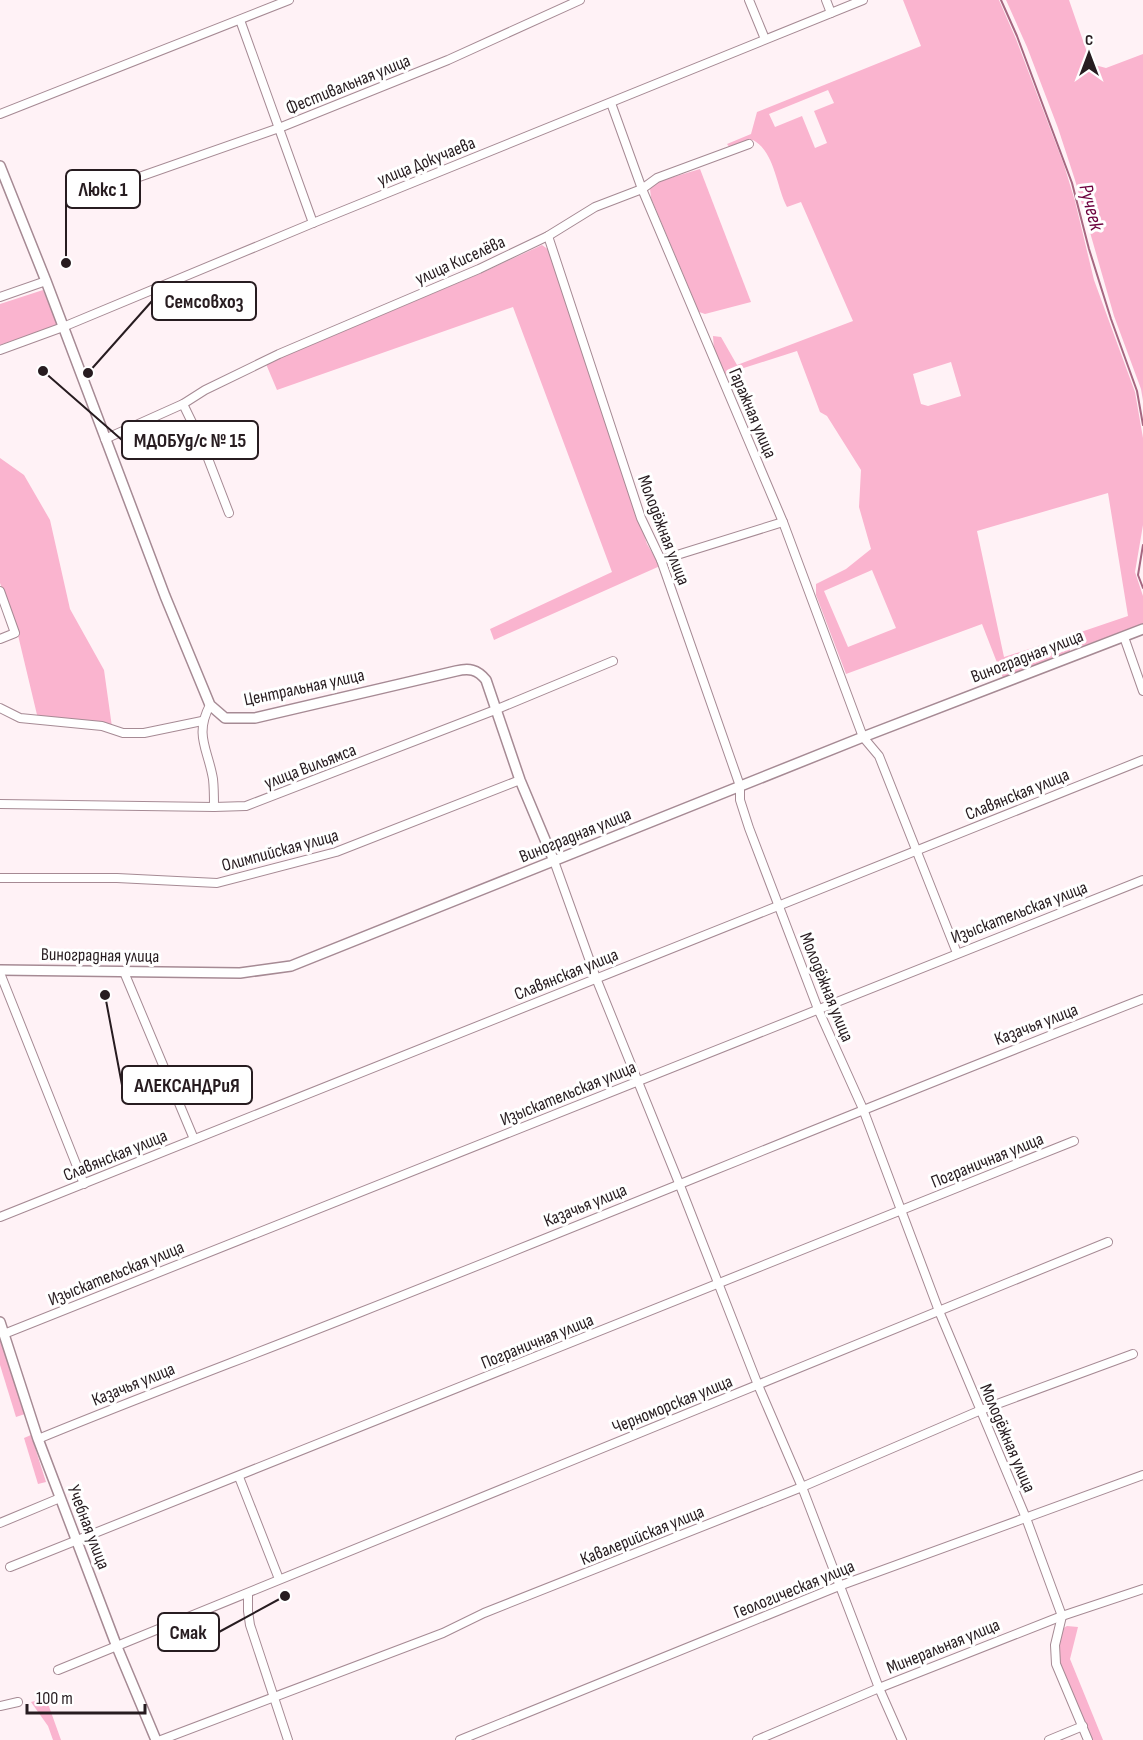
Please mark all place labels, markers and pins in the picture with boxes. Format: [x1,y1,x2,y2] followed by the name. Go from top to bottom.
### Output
[66,170,140,208] callout: Люкс 1
[152,282,256,320] callout: Семсовхоз
[122,421,258,459] callout: МДОБУд/с № 15
[122,1066,252,1104] callout: АЛЕКСАНДРиЯ
[158,1613,219,1651] callout: Смак

